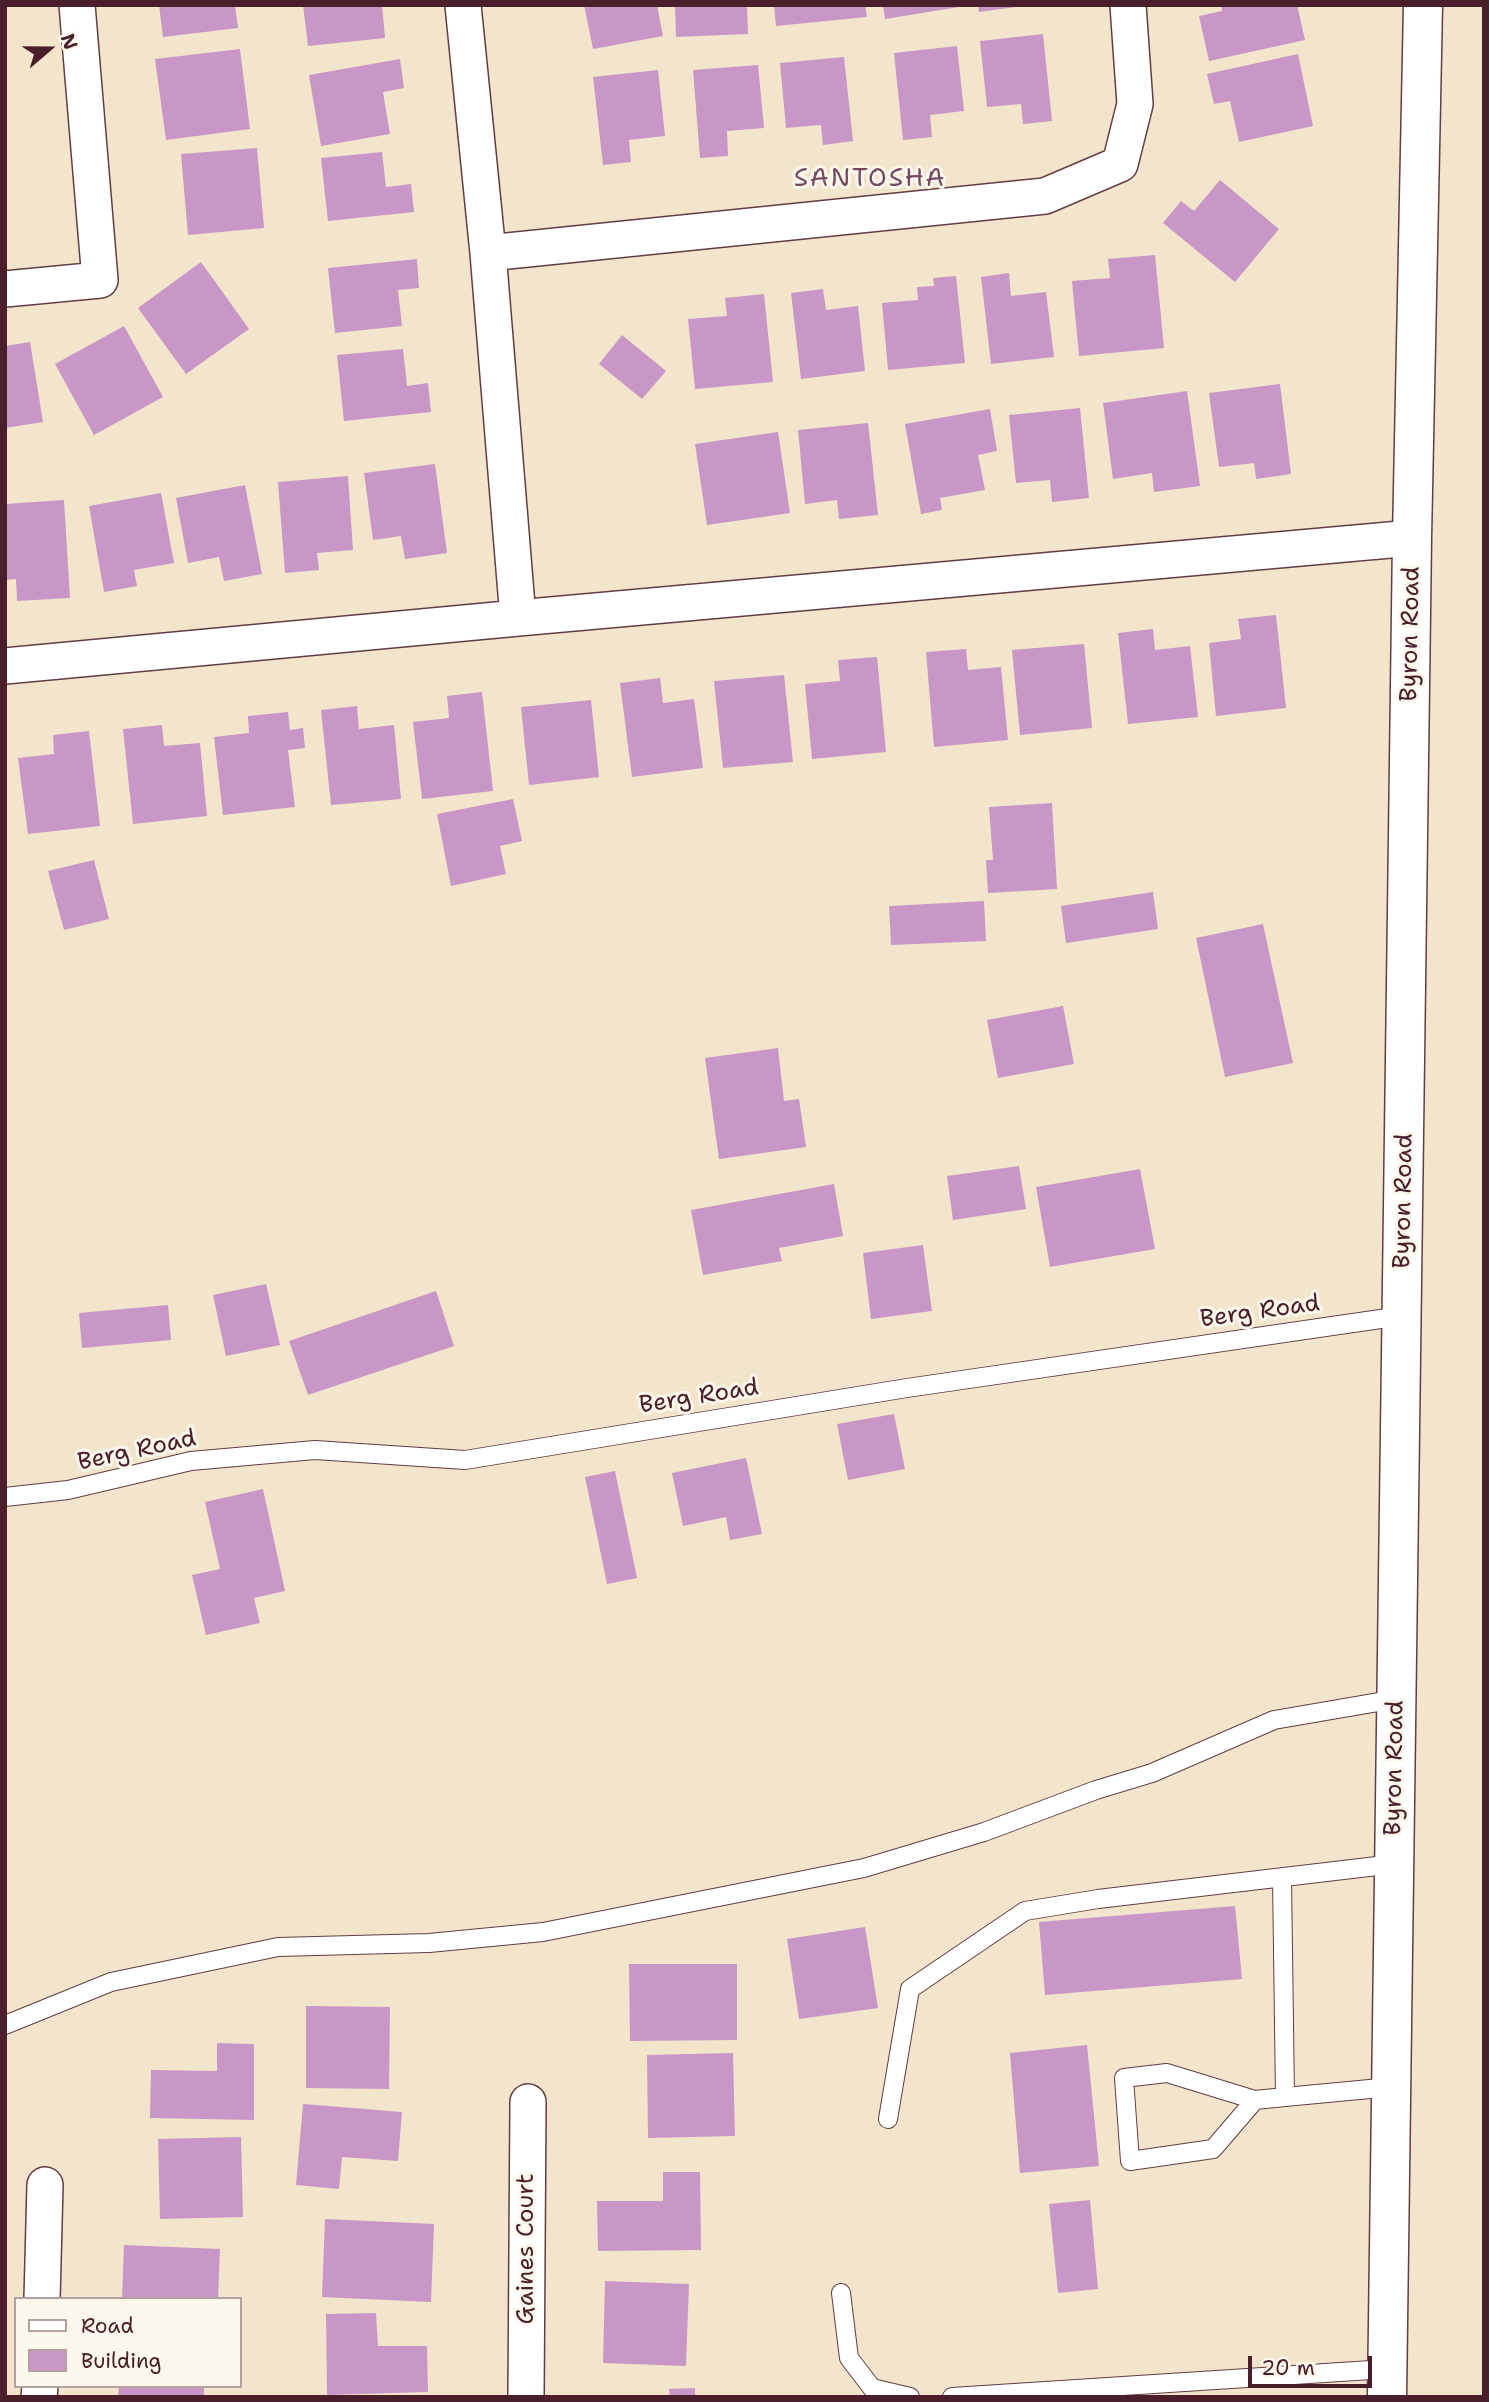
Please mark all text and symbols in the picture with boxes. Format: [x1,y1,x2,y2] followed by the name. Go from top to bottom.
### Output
[14,14,84,84] north arrow
[55,30,84,53] text: N
[795,163,945,195] district label: SANTOSHA
[1395,566,1427,702] street label: Byron Road
[1388,1133,1420,1269] street label: Byron Road
[1198,1289,1322,1335] street label: Berg Road
[637,1373,761,1421] street label: Berg Road
[75,1424,199,1478] street label: Berg Road
[1379,1700,1411,1836] street label: Byron Road
[513,2174,541,2324] street label: Gaines Court
[14,2297,242,2388] legend
[81,2312,134,2340] text: Road
[1251,2342,1375,2386] scale bar
[81,2347,161,2375] text: Building
[1261,2354,1315,2382] text: 20 m

